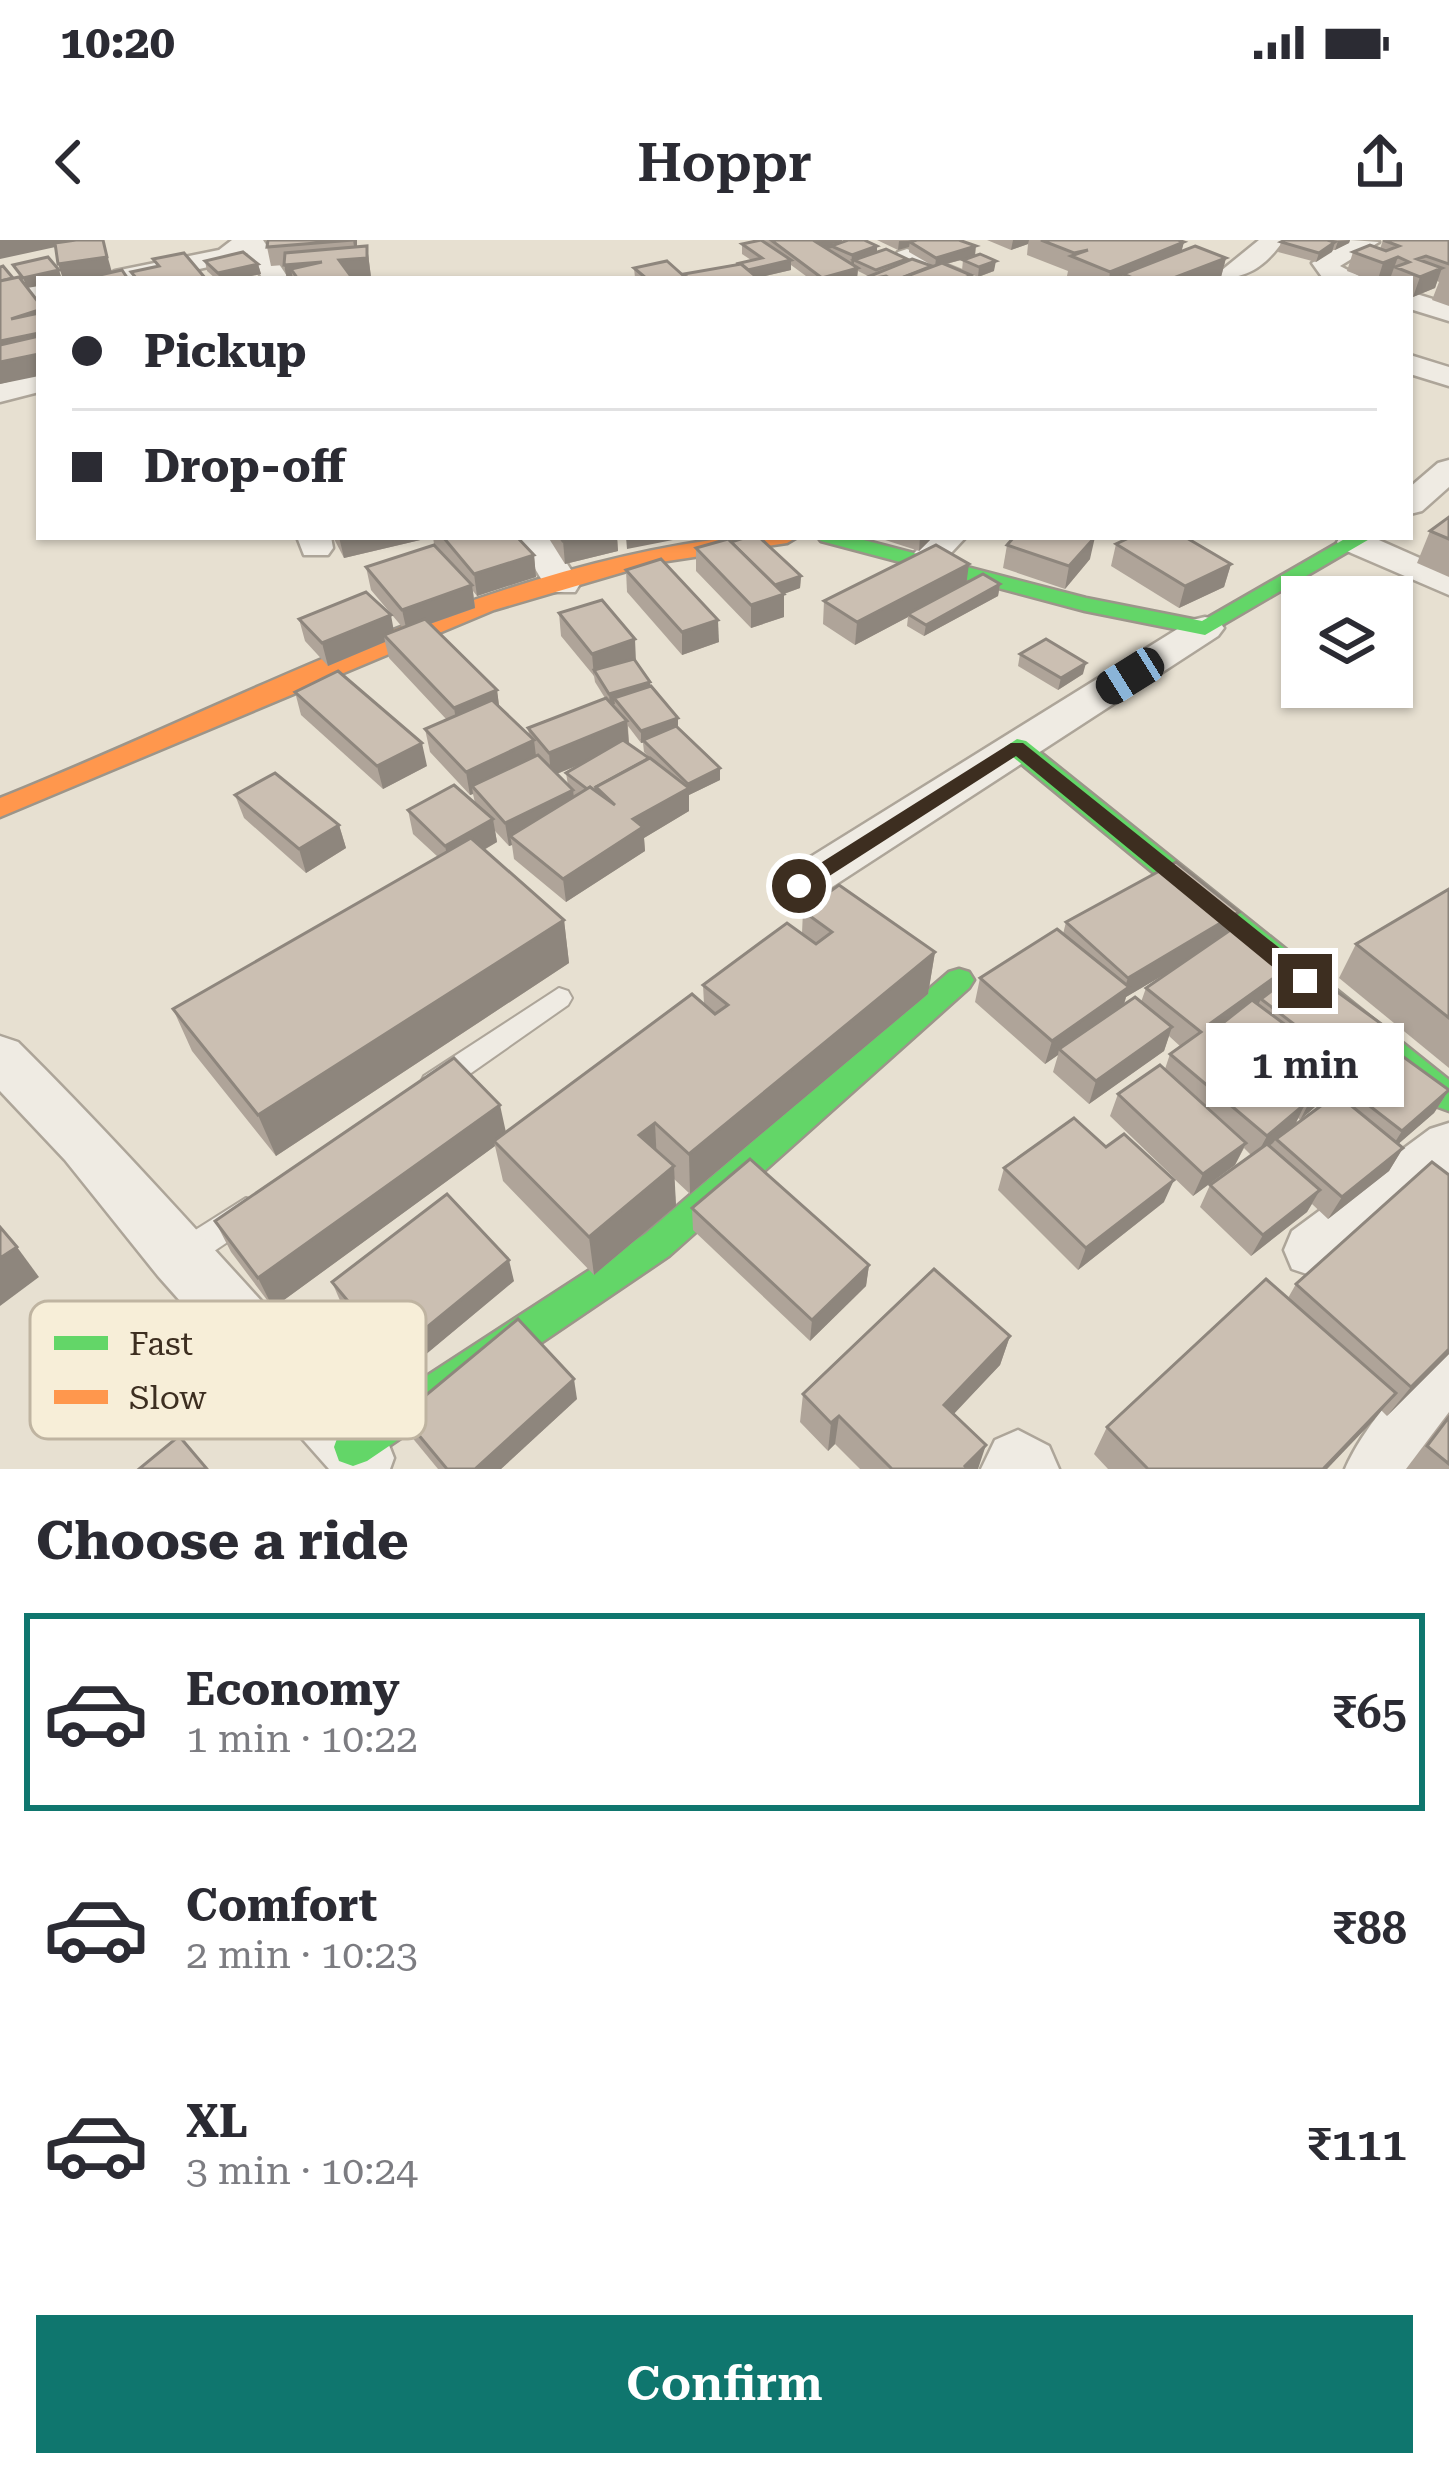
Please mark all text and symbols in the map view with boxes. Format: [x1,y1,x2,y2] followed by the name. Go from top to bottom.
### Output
[60,16,175,69] text: 10:20
[36,129,102,195] icon: back
[1347,129,1413,195] icon: share
[637,131,812,194] text: Hoppr
[144,325,307,378] text: Pickup
[144,440,345,493] text: Drop-off
[1281,576,1413,708] map controls
[1281,576,1413,708] button: layers
[1090,642,1170,710] car
[772,859,826,913] route start
[1278,954,1332,1008] route end
[1206,1023,1404,1107] callout: 1 min
[1251,1042,1359,1088] text: 1 min
[30,1301,426,1439] legend
[129,1324,193,1363] text: Fast
[129,1378,207,1417] text: Slow
[36,1509,409,1572] text: Choose a ride
[42,1658,150,1766] icon: car
[186,1663,400,1716] text: Economy
[1331,1686,1407,1739] text: ₹65
[186,1716,418,1762] text: 1 min · 10:22
[42,1874,150,1982] icon: car
[186,1879,377,1932] text: Comfort
[1331,1902,1407,1955] text: ₹88
[186,1932,418,1978] text: 2 min · 10:23
[42,2090,150,2198] icon: car
[186,2095,248,2148] text: XL
[1306,2118,1407,2171] text: ₹111
[186,2148,418,2194] text: 3 min · 10:24
[36,2315,1413,2453] button: Confirm

